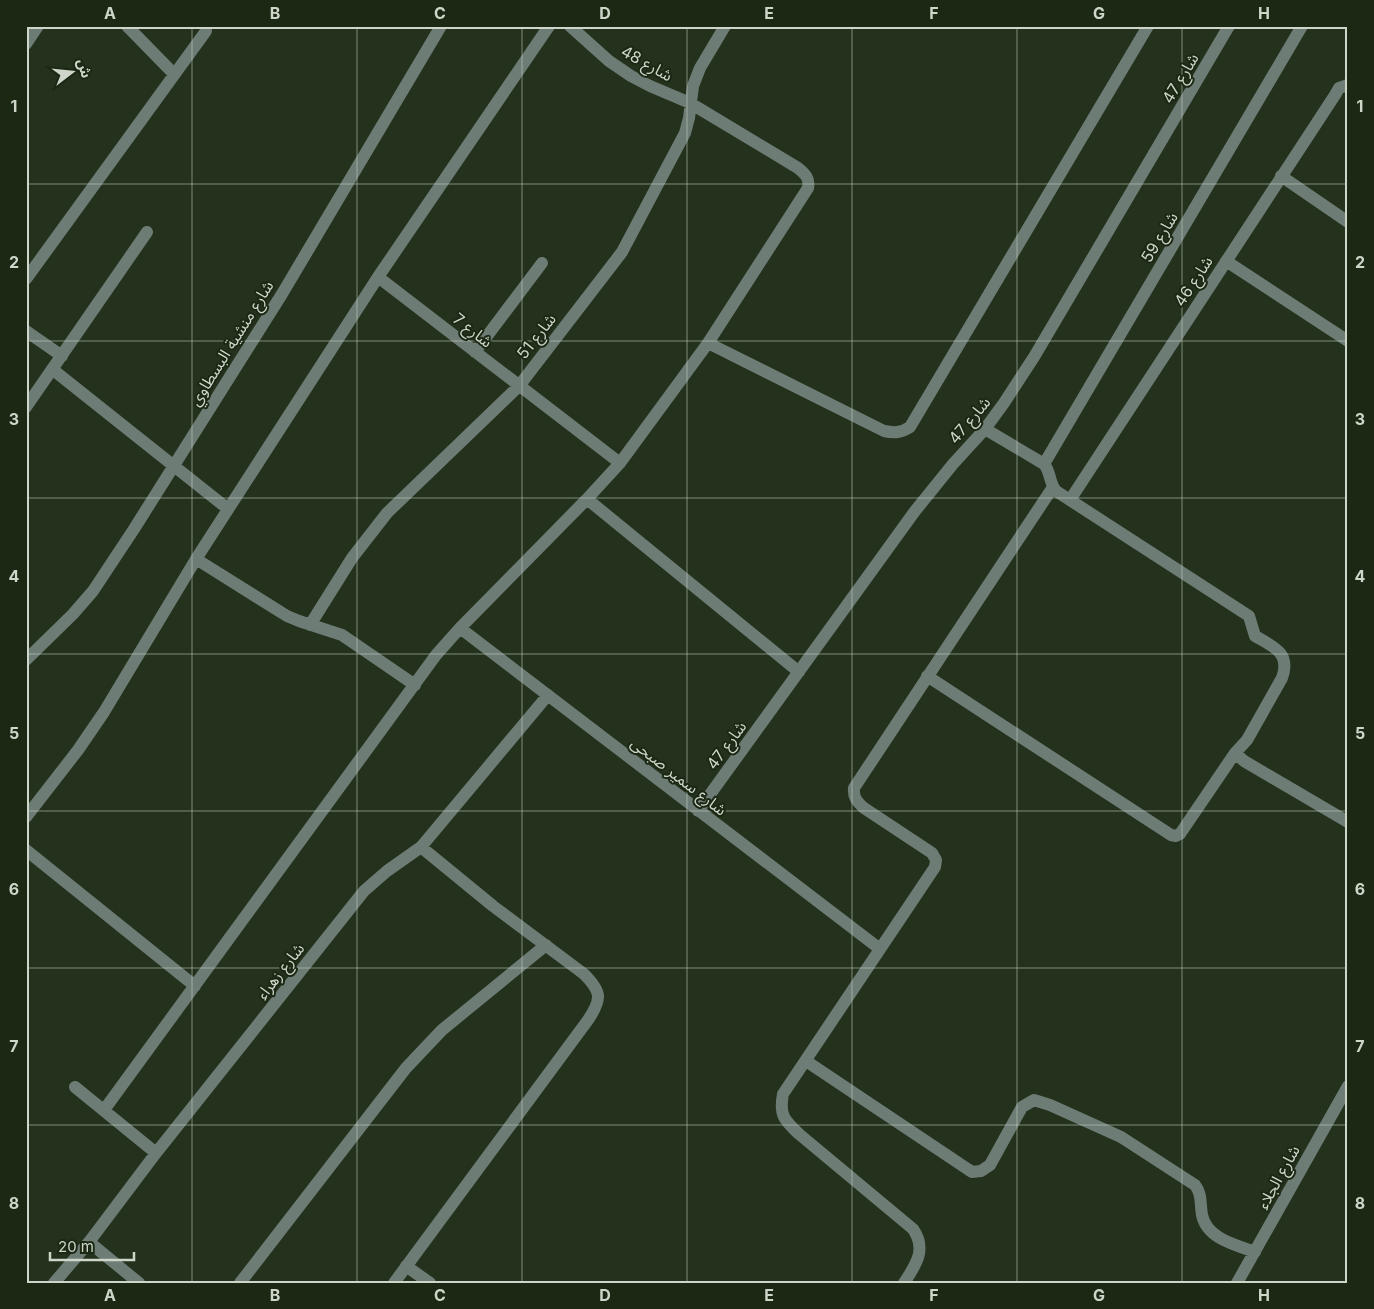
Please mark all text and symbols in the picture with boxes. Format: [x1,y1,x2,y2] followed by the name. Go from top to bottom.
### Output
[104,3,116,23] text: A
[270,3,280,23] text: B
[434,3,446,23] text: C
[599,3,611,23] text: D
[764,3,774,23] text: E
[929,3,939,23] text: F
[1093,3,1105,23] text: G
[1258,3,1270,23] text: H
[616,41,676,88] street label: شارع 48
[48,48,98,98] north arrow
[1157,49,1205,108] street label: شارع 47
[74,57,96,80] text: ش
[11,96,17,116] text: 1
[1357,96,1363,116] text: 1
[1136,208,1184,267] street label: شارع 59
[9,252,19,272] text: 2
[1169,252,1219,312] street label: شارع 46
[1355,252,1365,272] text: 2
[184,277,280,411] street label: شارع منشية البسطاوي
[447,308,497,354] street label: شارع 7
[512,309,562,364] street label: شارع 51
[944,392,997,449] street label: شارع 47
[9,409,19,429] text: 3
[1355,409,1365,429] text: 3
[9,566,20,586] text: 4
[1355,566,1366,586] text: 4
[702,717,753,775] street label: شارع 47
[9,723,19,743] text: 5
[1355,723,1365,743] text: 5
[625,732,731,822] street label: شارع سمير صبحى
[9,879,19,899] text: 6
[1355,879,1365,899] text: 6
[252,939,311,1005] street label: شارع زهراء
[9,1036,19,1056] text: 7
[1355,1036,1365,1056] text: 7
[1252,1142,1306,1214] street label: شارع الجلاء
[9,1193,19,1213] text: 8
[1355,1193,1365,1213] text: 8
[50,1229,134,1261] scale bar
[58,1237,94,1256] text: 20 m
[104,1285,116,1305] text: A
[270,1285,280,1305] text: B
[434,1285,446,1305] text: C
[599,1285,611,1305] text: D
[764,1285,774,1305] text: E
[929,1285,939,1305] text: F
[1093,1285,1105,1305] text: G
[1258,1285,1270,1305] text: H

